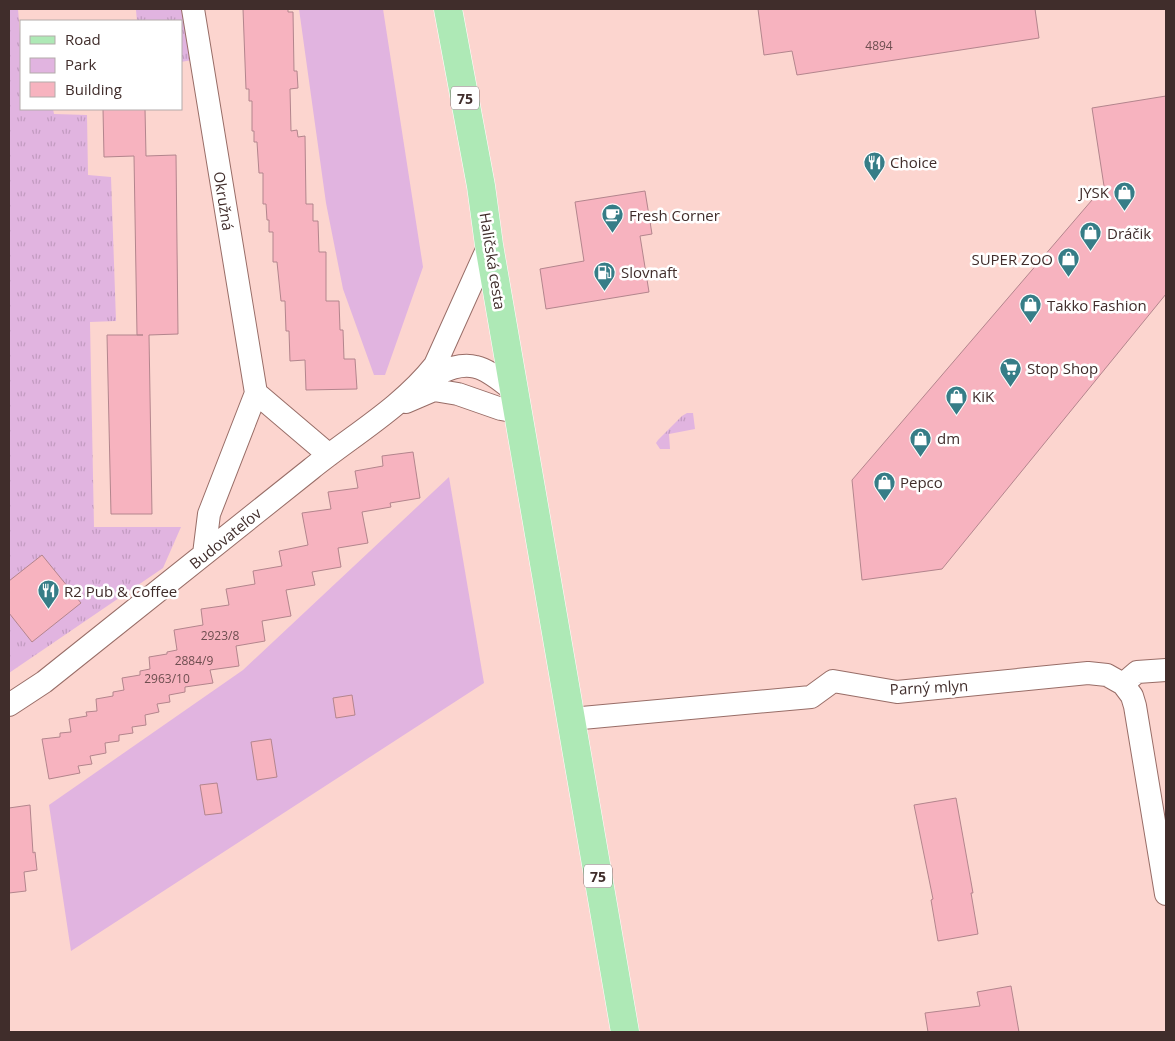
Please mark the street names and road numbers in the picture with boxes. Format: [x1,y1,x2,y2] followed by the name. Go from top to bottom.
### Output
[451,86,479,110] road number: 75
[209,170,239,232] street label: Okružná
[475,211,511,311] street label: Haličská cesta
[185,503,265,573] street label: Budovateľov
[889,675,969,699] street label: Parný mlyn
[584,864,612,888] road number: 75

